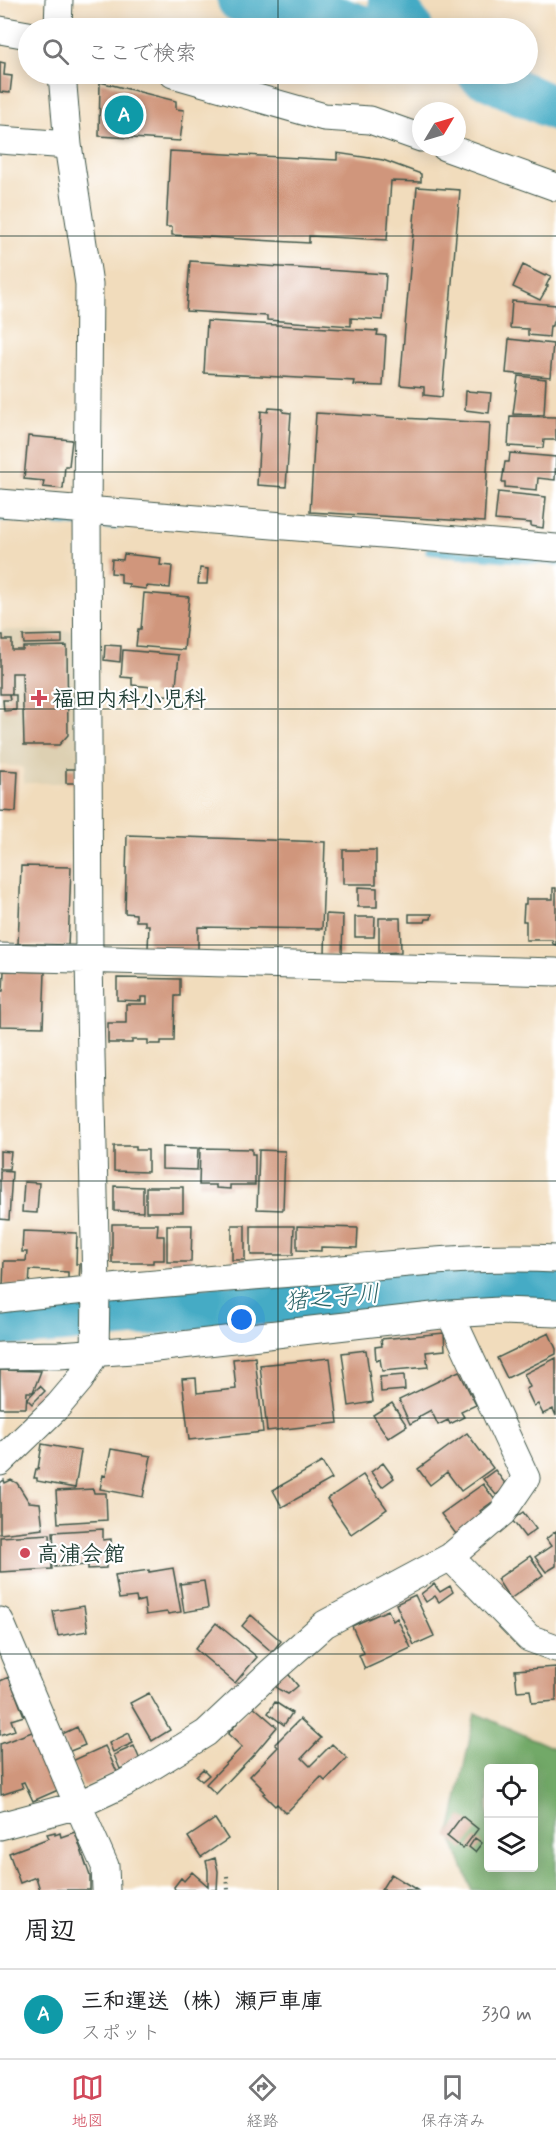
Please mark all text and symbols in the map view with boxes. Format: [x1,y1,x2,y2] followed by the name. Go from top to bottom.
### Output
[18,18,538,84] search box
[39,35,72,68] icon: search
[87,40,197,68] text: ここで検索
[104,92,144,138] pin: A
[412,102,466,156] north arrow
[52,686,206,714] place label: 福田内科小児科
[30,689,48,707] marker: 福田内科小児科
[283,1279,381,1318] water label: 猪之子川
[227,1305,256,1334] your location
[37,1541,125,1569] place label: 高浦会館
[18,1546,32,1560] marker: 高浦会館
[484,1764,538,1872] map controls
[484,1764,538,1818] button: locate
[484,1818,538,1872] button: layers
[24,1915,76,1949] text: 周辺
[81,1988,323,2016] text: 三和運送（株）瀬戸車庫
[37,2001,50,2028] text: A
[481,2001,532,2028] text: 330 m
[81,2020,161,2047] text: スポット
[71,2071,104,2132] tab: 地図
[246,2071,279,2132] tab: 経路
[421,2071,485,2132] tab: 保存済み

